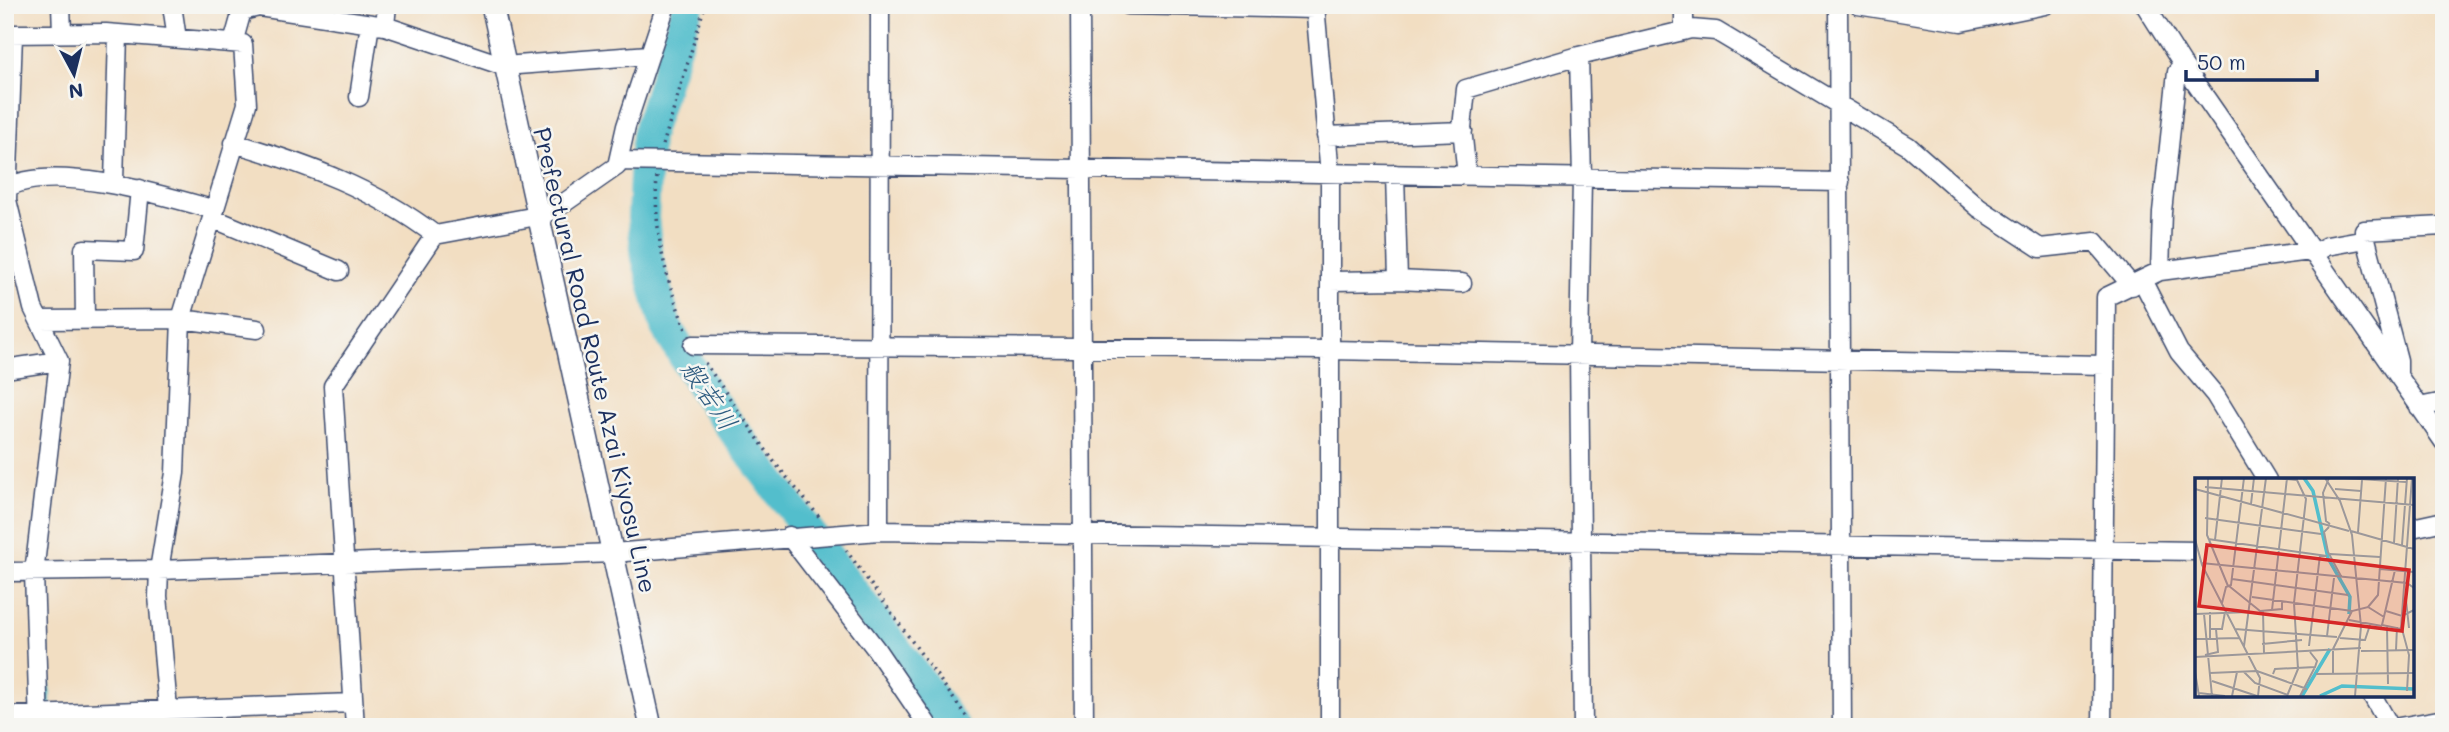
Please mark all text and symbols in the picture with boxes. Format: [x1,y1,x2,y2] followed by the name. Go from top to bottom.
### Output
[38,38,108,108] north arrow
[2186,38,2318,82] scale bar
[2197,48,2246,75] text: 50 m
[67,78,85,105] text: N
[527,124,665,596] street label: Prefectural Road Route Azai Kiyosu Line
[674,353,746,437] water label: 般若川
[2195,478,2414,697] inset map

